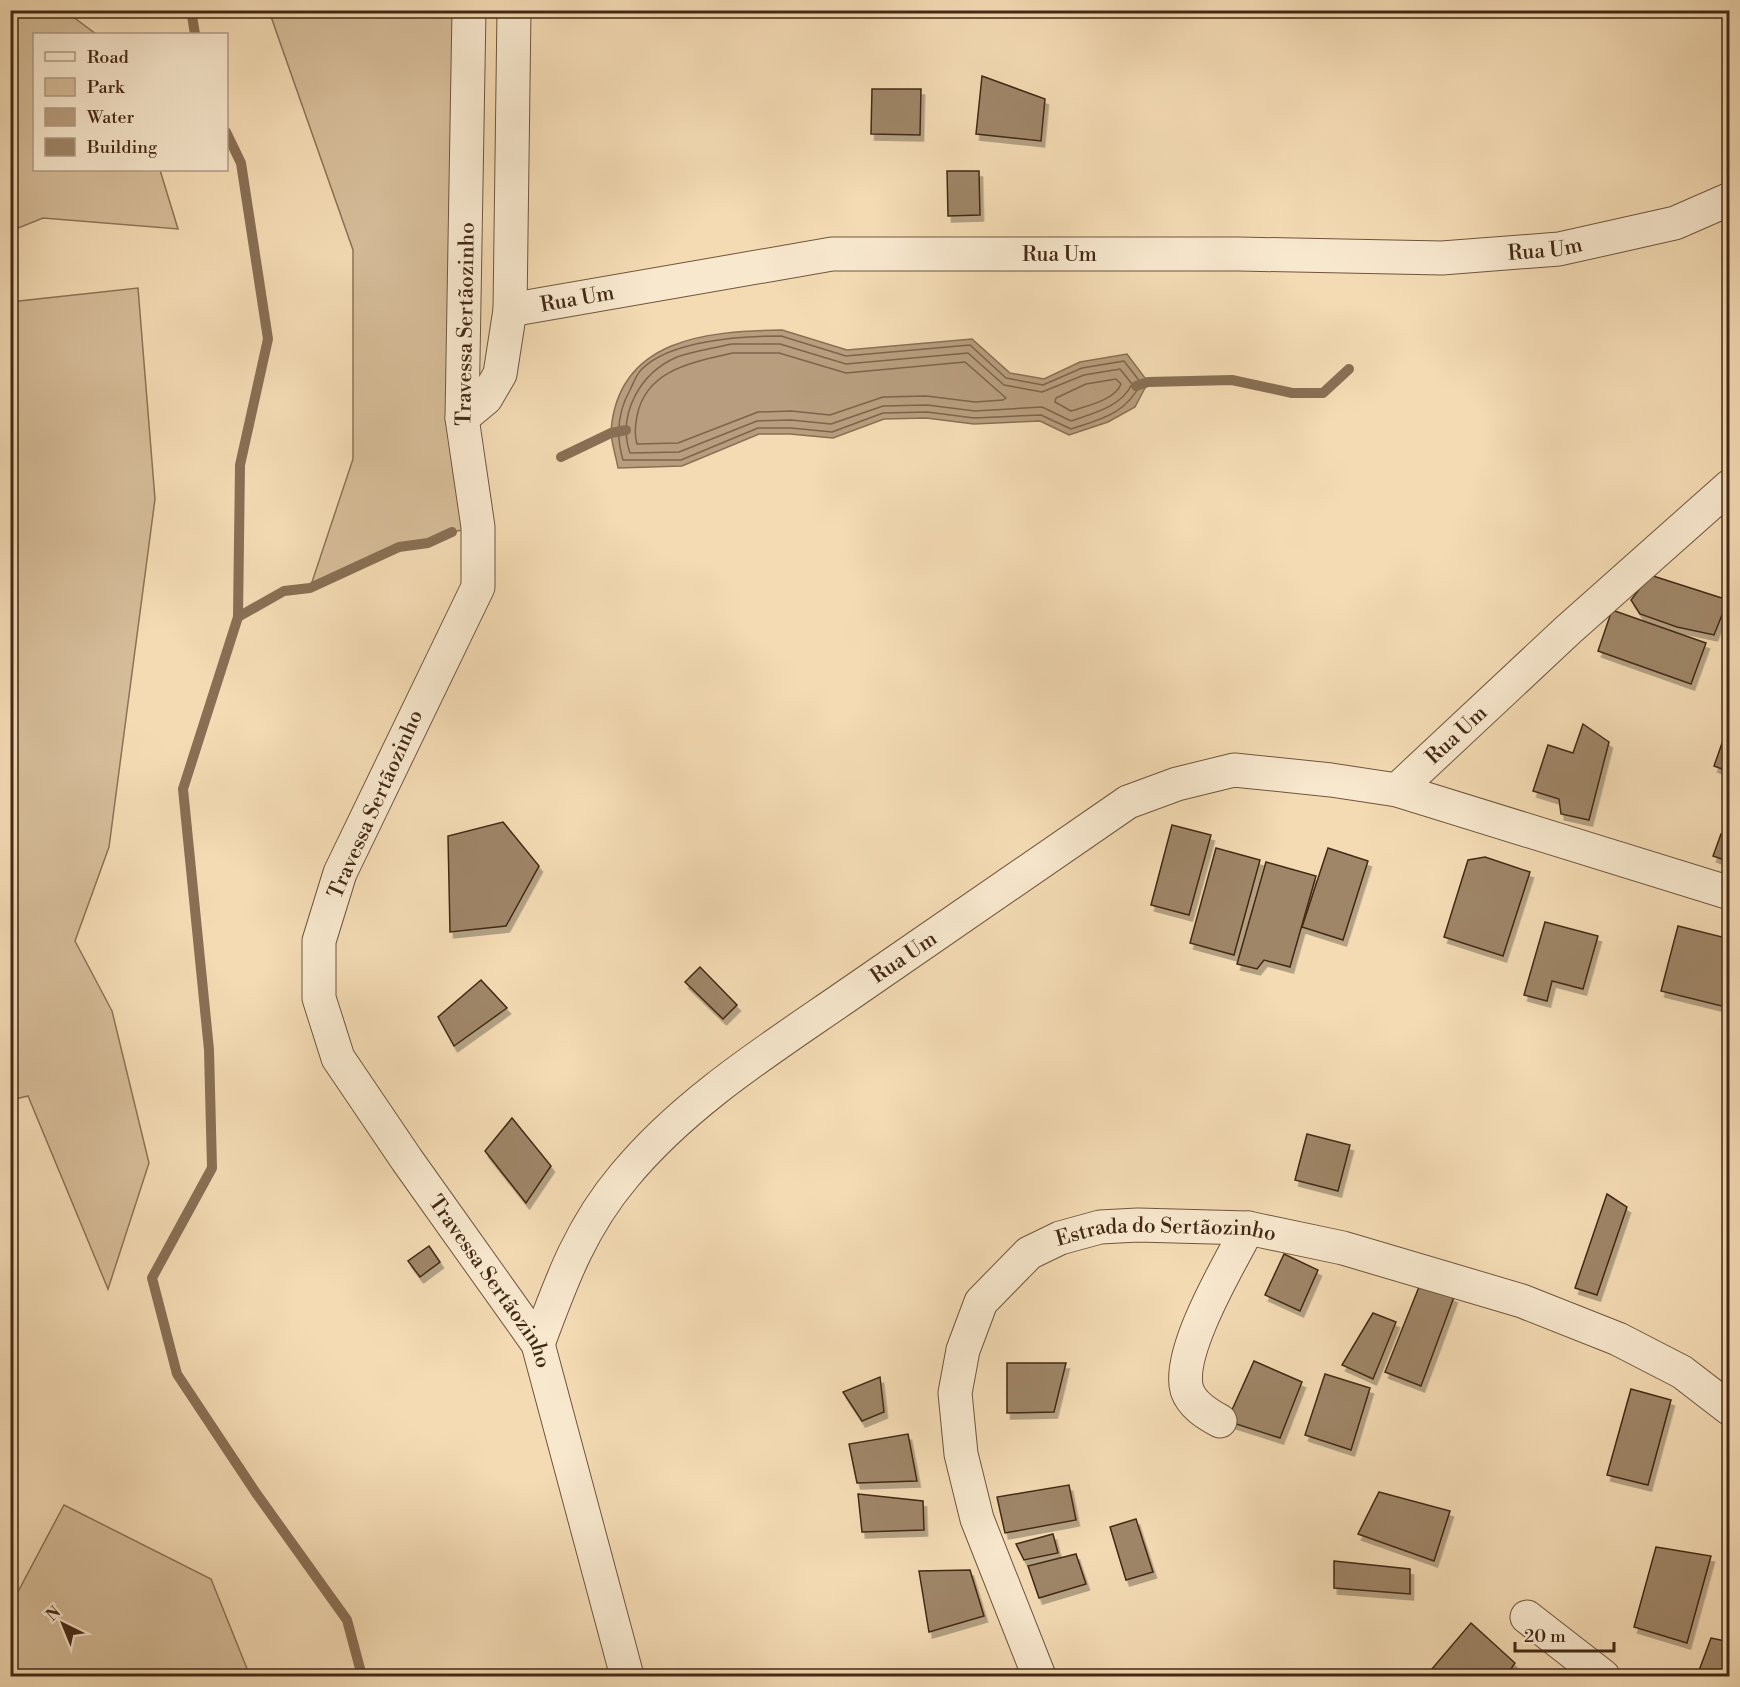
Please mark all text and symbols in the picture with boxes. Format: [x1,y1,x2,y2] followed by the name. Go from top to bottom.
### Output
[33,33,228,171] legend
[87,46,130,69] text: Road
[87,76,126,99] text: Park
[86,106,135,129] text: Water
[86,136,158,159] text: Building
[451,222,481,426] street label: Travessa Sertãozinho
[1507,232,1585,267] street label: Rua Um
[1022,242,1097,268] street label: Rua Um
[538,280,616,319] street label: Rua Um
[1421,700,1493,770] street label: Rua Um
[323,706,429,903] street label: Travessa Sertãozinho
[866,926,942,990] street label: Rua Um
[422,1191,556,1371] street label: Travessa Sertãozinho
[1053,1213,1278,1253] street label: Estrada do Sertãozinho
[33,1594,93,1654] north arrow
[42,1602,65,1625] text: N
[1515,1615,1614,1653] scale bar
[1524,1625,1566,1648] text: 20 m

